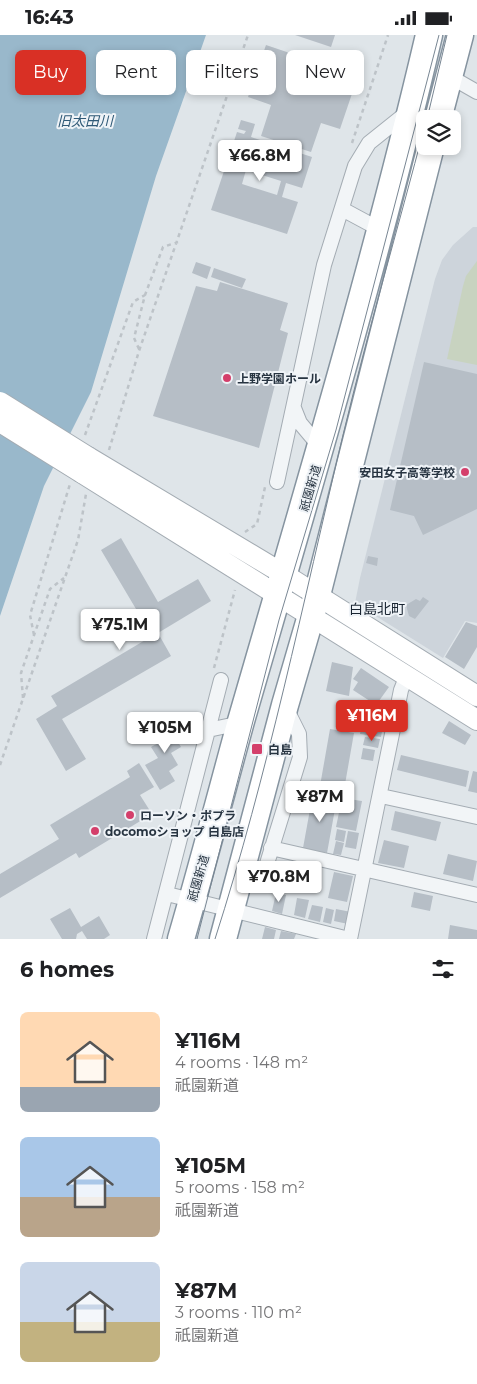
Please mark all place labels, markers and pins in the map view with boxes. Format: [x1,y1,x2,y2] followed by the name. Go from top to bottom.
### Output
[219,139,301,182] pin: ¥66.8M
[237,371,321,386] place label: 上野学園ホール
[221,372,233,384] marker: 上野学園ホール
[359,465,455,480] place label: 安田女子高等学校
[459,466,471,478] marker: 安田女子高等学校
[79,609,161,651] pin: ¥75.1M
[337,699,407,742] pin: ¥116M
[130,711,200,754] pin: ¥105M
[250,742,264,756] marker: 白島
[268,742,292,757] place label: 白島
[290,781,350,823] pin: ¥87M
[140,808,236,823] place label: ローソン・ポプラ
[124,809,136,821] marker: ローソン・ポプラ
[105,824,244,839] place label: docomoショップ 白島店
[89,825,101,837] marker: docomoショップ 白島店
[238,861,320,903] pin: ¥70.8M

